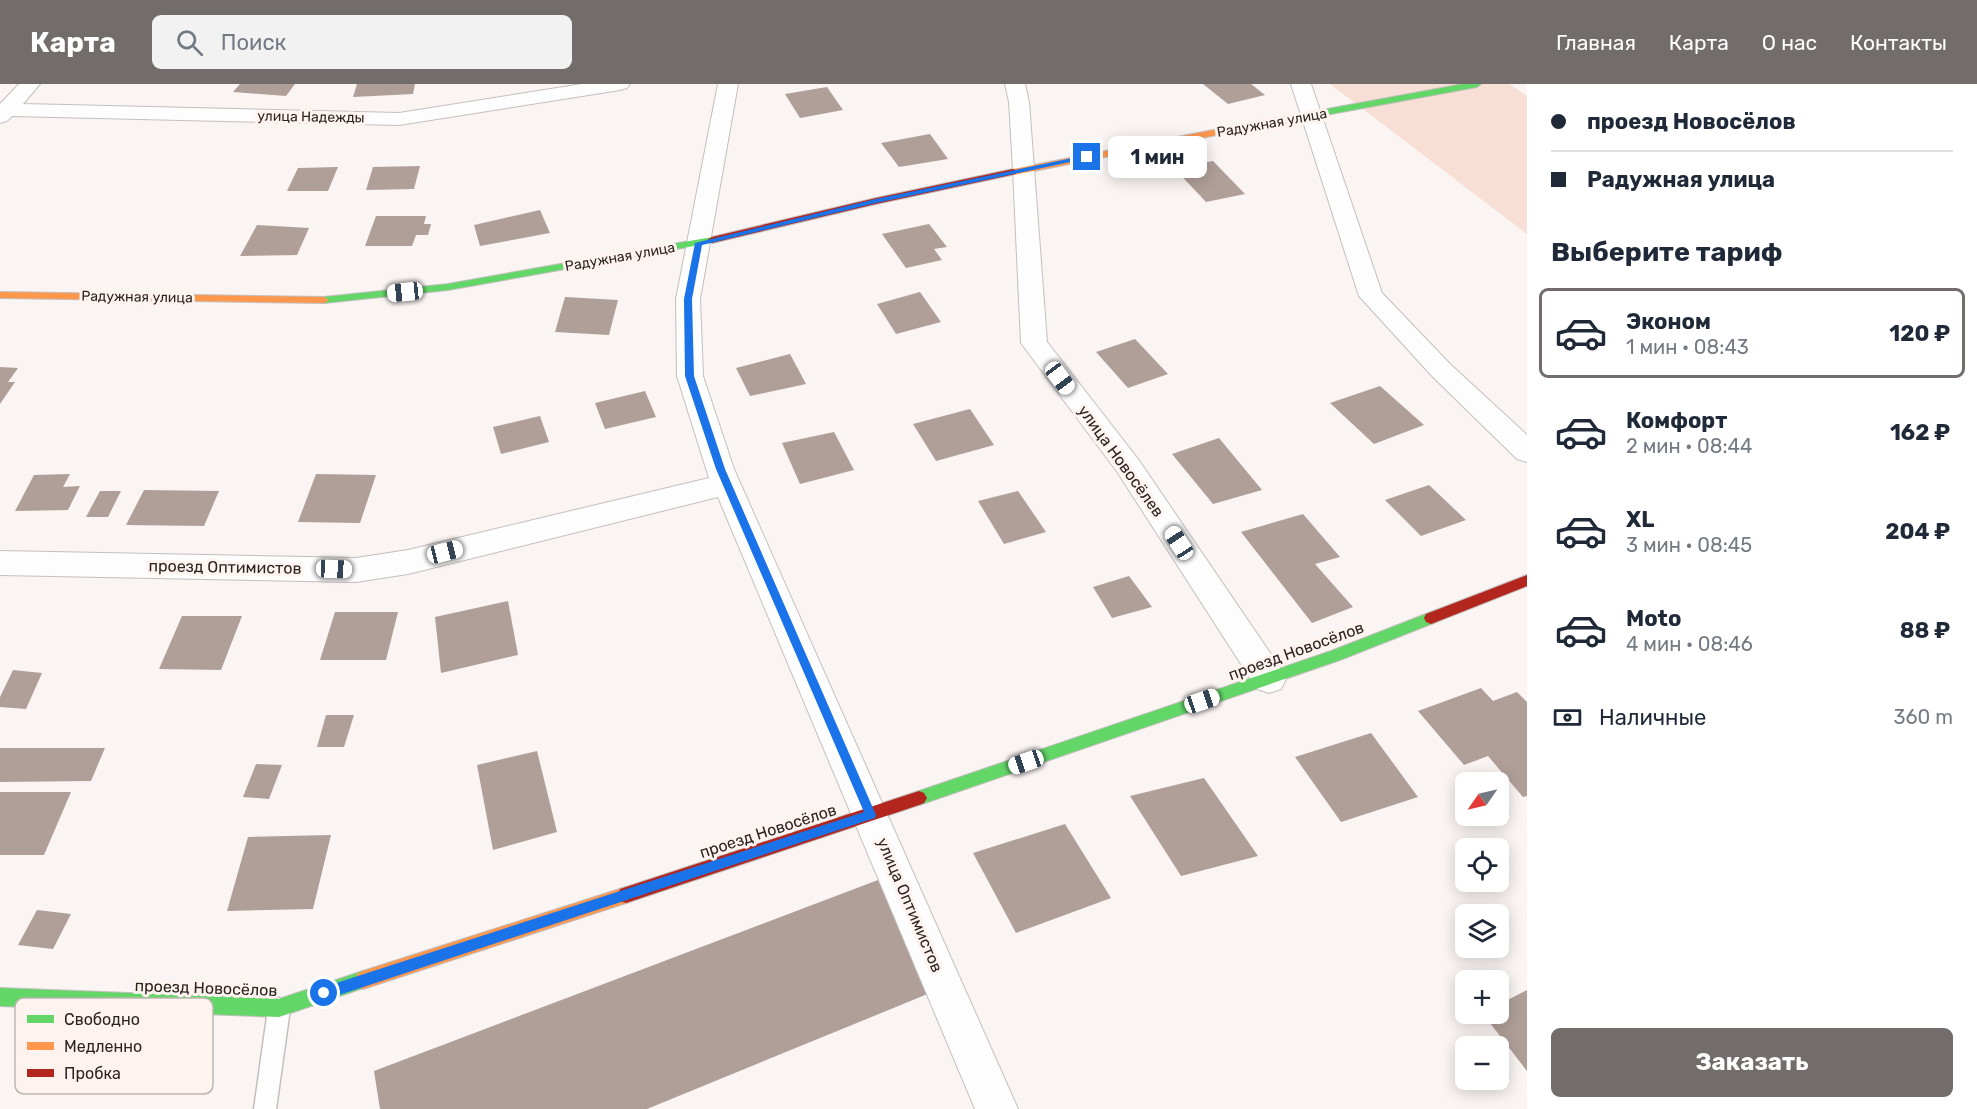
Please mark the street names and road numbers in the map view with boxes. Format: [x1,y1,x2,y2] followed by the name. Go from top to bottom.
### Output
[1216,105,1328,141] street label: Радужная улица
[257,108,365,126] street label: улица Надежды
[564,239,676,275] street label: Радужная улица
[81,288,193,306] street label: Радужная улица
[1074,401,1168,521] street label: улица Новосёлев
[148,556,302,578] street label: проезд Оптимистов
[1226,618,1366,684] street label: проезд Новосёлов
[697,800,839,862] street label: проезд Новосёлов
[873,835,947,975] street label: улица Оптимистов
[134,976,278,1000] street label: проезд Новосёлов

